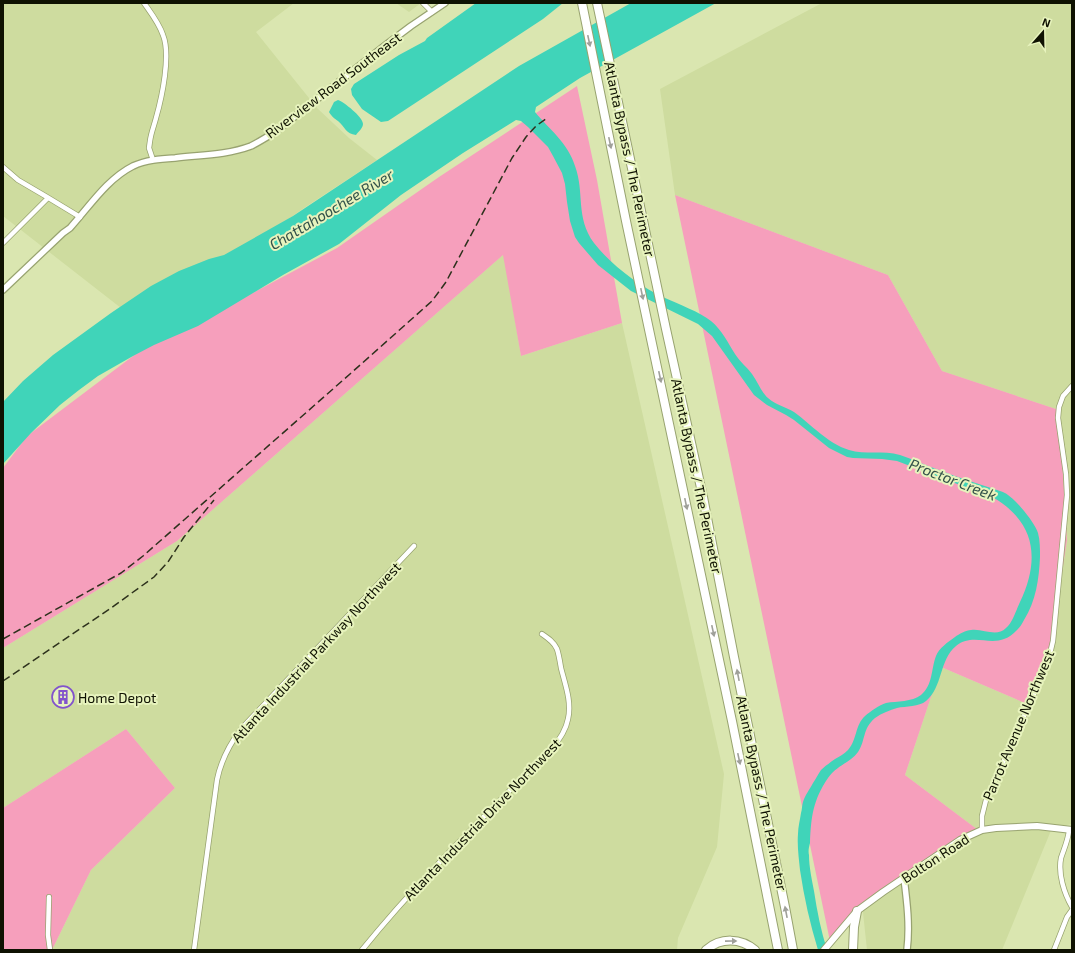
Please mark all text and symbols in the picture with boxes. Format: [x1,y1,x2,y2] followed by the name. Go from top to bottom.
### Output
[1023,12,1063,52] north arrow
[1041,15,1053,30] text: N
[262,28,404,142] street label: Riverview Road Southeast
[587,35,593,47] one-way arrow
[601,60,659,259] street label: Atlanta Bypass / The Perimeter
[608,137,614,150] one-way arrow
[266,164,397,253] water label: Chattahoochee River
[640,288,646,300] one-way arrow
[657,371,663,383] one-way arrow
[668,377,726,576] street label: Atlanta Bypass / The Perimeter
[907,454,999,504] water label: Proctor Creek
[683,498,689,510] one-way arrow
[228,558,404,746] street label: Atlanta Industrial Parkway Northwest
[710,625,716,638] one-way arrow
[979,647,1057,803] street label: Parrot Avenue Northwest
[734,668,740,681] one-way arrow
[50,684,76,710] building icon: Home Depot
[78,689,156,706] place label: Home Depot
[733,694,791,893] street label: Atlanta Bypass / The Perimeter
[400,734,564,904] street label: Atlanta Industrial Drive Northwest
[737,752,743,765] one-way arrow
[898,830,972,886] street label: Bolton Road
[783,905,789,918] one-way arrow
[725,938,738,944] one-way arrow

